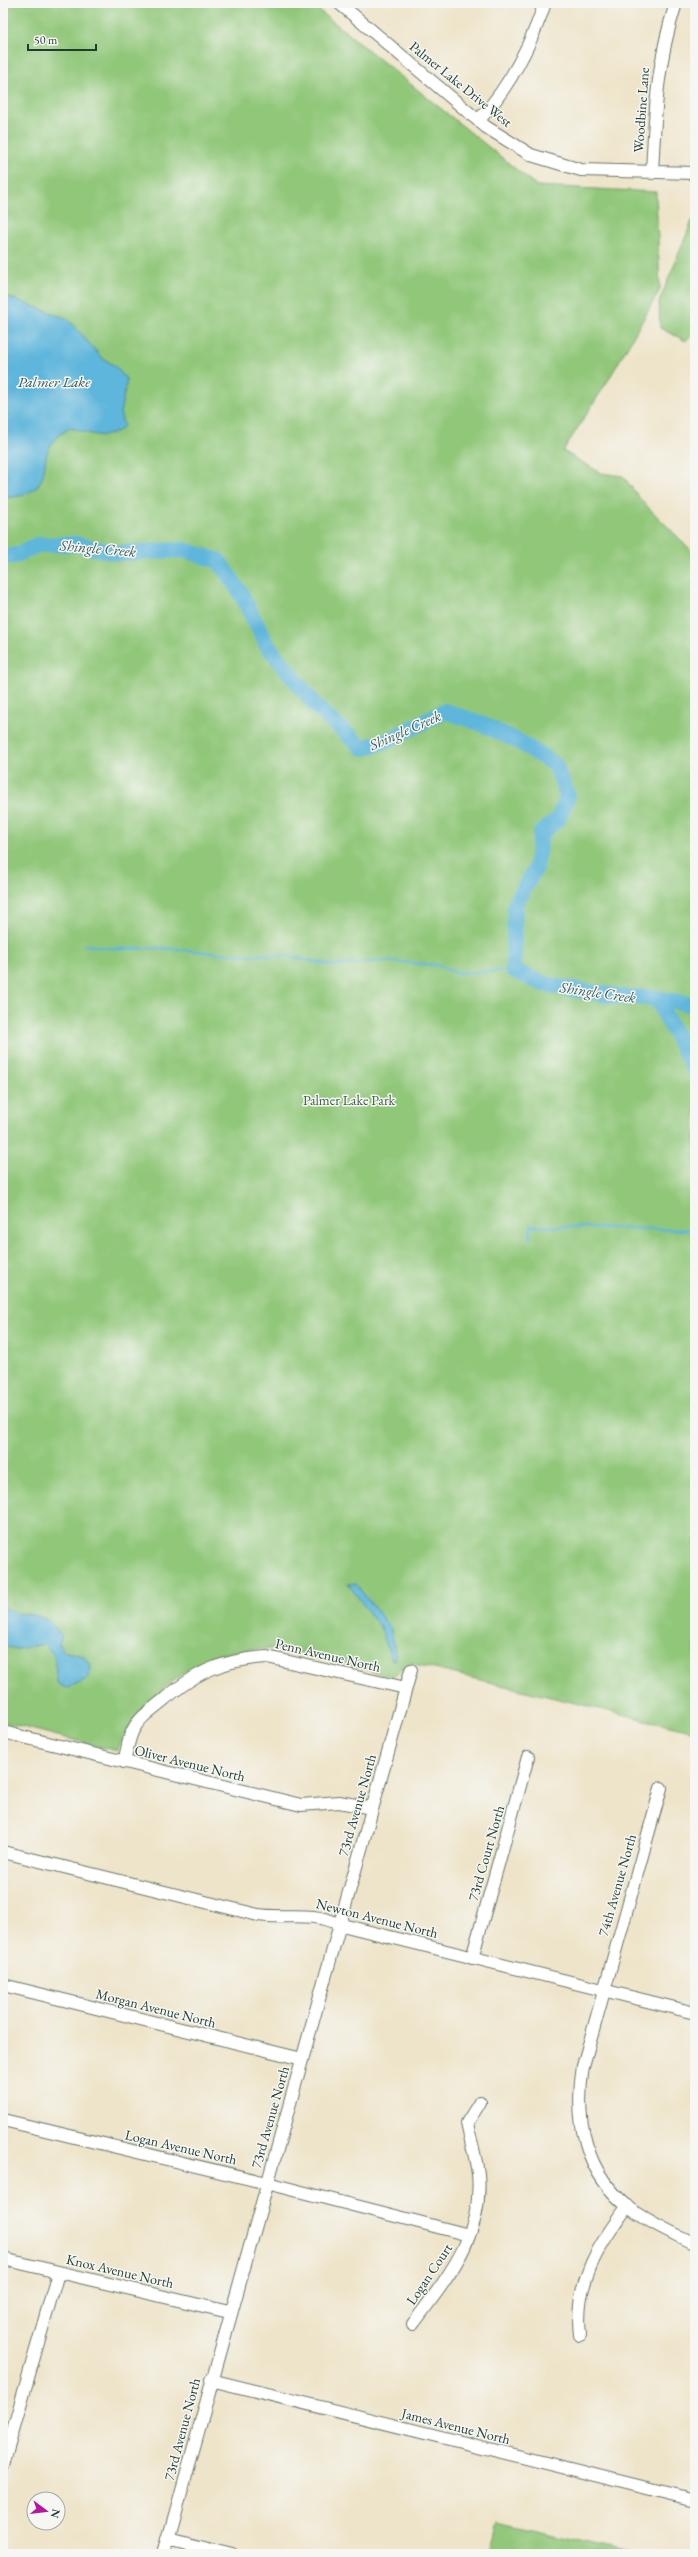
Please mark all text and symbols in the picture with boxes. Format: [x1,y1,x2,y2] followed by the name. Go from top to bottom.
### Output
[28,26,96,52] scale bar
[34,32,58,48] text: 50 m
[406,37,516,131] street label: Palmer Lake Drive West
[629,66,653,153] street label: Woodbine Lane
[18,372,91,391] water label: Palmer Lake
[58,535,137,561] water label: Shingle Creek
[365,706,444,755] water label: Shingle Creek
[558,977,637,1007] water label: Shingle Creek
[303,1091,396,1109] park label: Palmer Lake Park
[274,1634,382,1676] street label: Penn Avenue North
[133,1741,247,1785] street label: Oliver Avenue North
[334,1752,380,1858] street label: 73rd Avenue North
[464,1803,508,1903] street label: 73rd Court North
[594,1832,640,1938] street label: 74th Avenue North
[314,1894,440,1942] street label: Newton Avenue North
[94,1984,218,2032] street label: Morgan Avenue North
[247,2064,293,2170] street label: 73rd Avenue North
[123,2125,239,2169] street label: Logan Avenue North
[402,2239,456,2308] street label: Logan Court
[65,2250,175,2292] street label: Knox Avenue North
[160,2376,204,2482] street label: 73rd Avenue North
[399,2404,512,2448] street label: James Avenue North
[26,2491,66,2531] north arrow
[48,2507,64,2520] text: N

